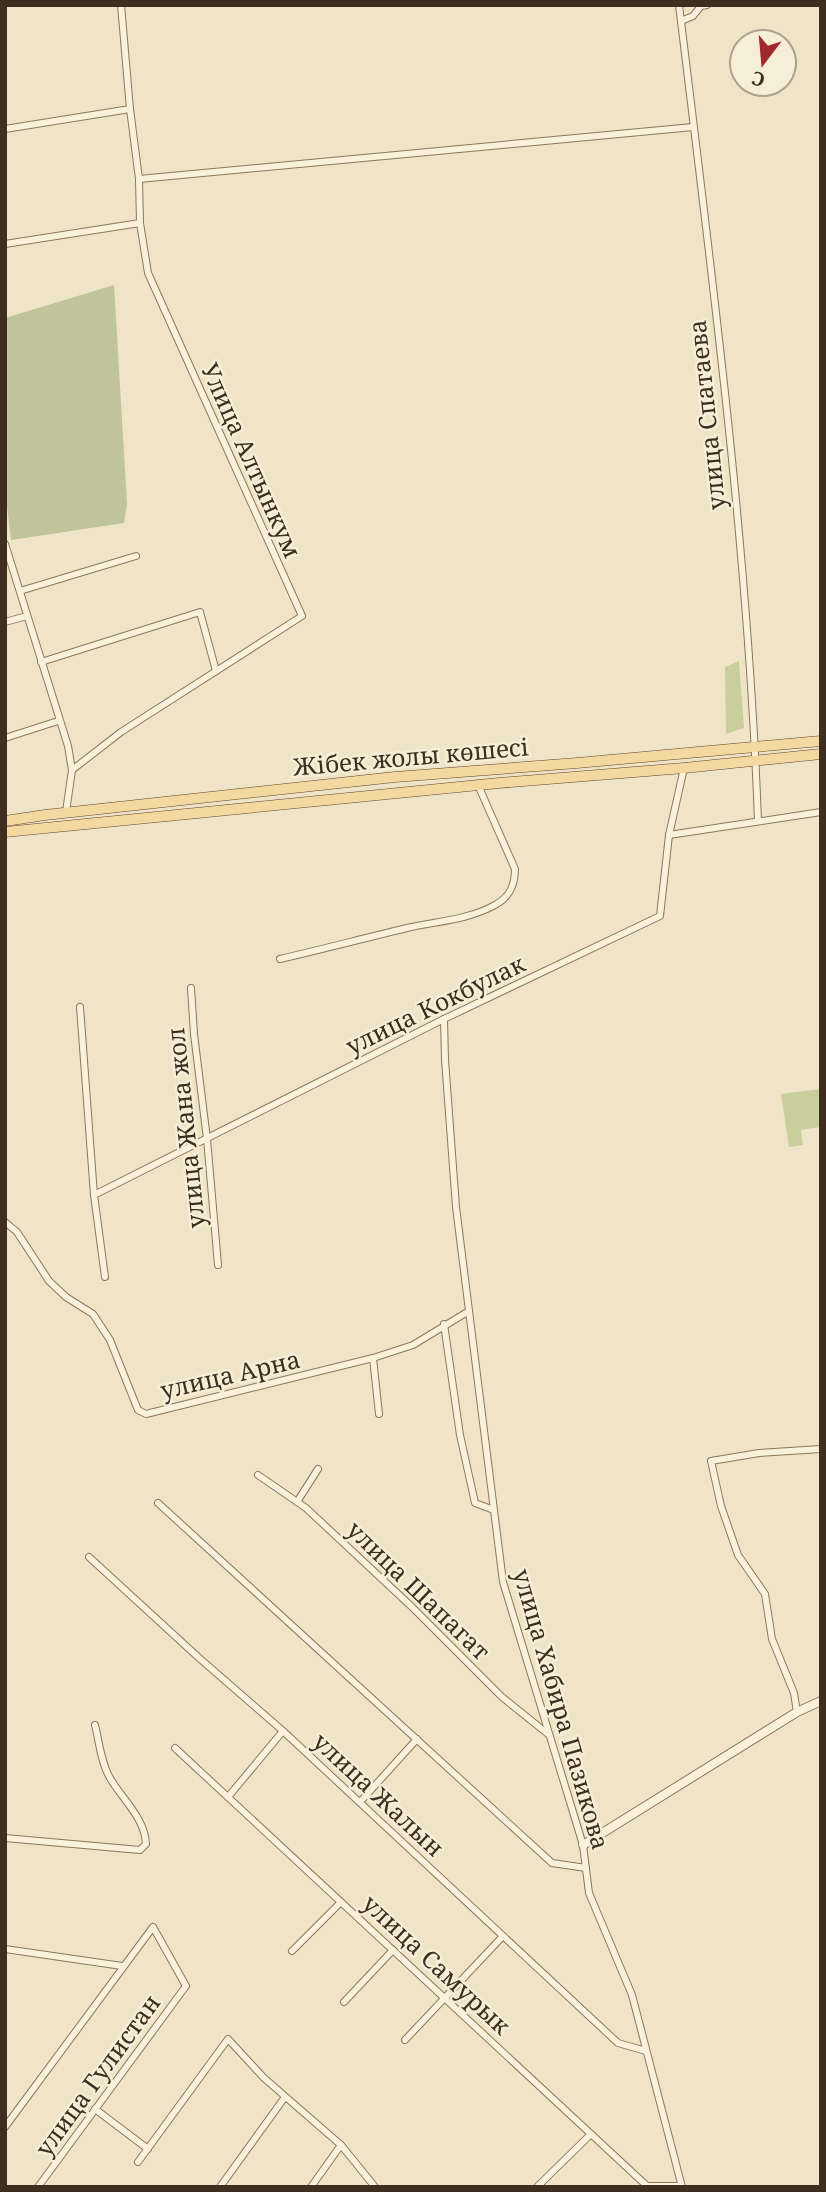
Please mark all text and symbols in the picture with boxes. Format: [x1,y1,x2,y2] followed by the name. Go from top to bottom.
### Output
[728,28,798,98] north arrow
[749,65,768,94] text: С
[680,318,732,512] street label: улица Спатаева
[194,357,310,563] street label: Улица Алтынкум
[291,729,530,783] street label: Жібек жолы көшесі
[340,946,531,1062] street label: улица Кокбулак
[158,1026,212,1230] street label: улица Жана жол
[157,1342,303,1406] street label: улица Арна
[340,1513,498,1667] street label: улица Шапагат
[506,1565,618,1853] street label: улица Хабира Пазикова
[306,1725,452,1863] street label: улица Жалын
[356,1887,519,2042] street label: улица Самурык
[27,1987,167,2163] street label: улица Гулистан

